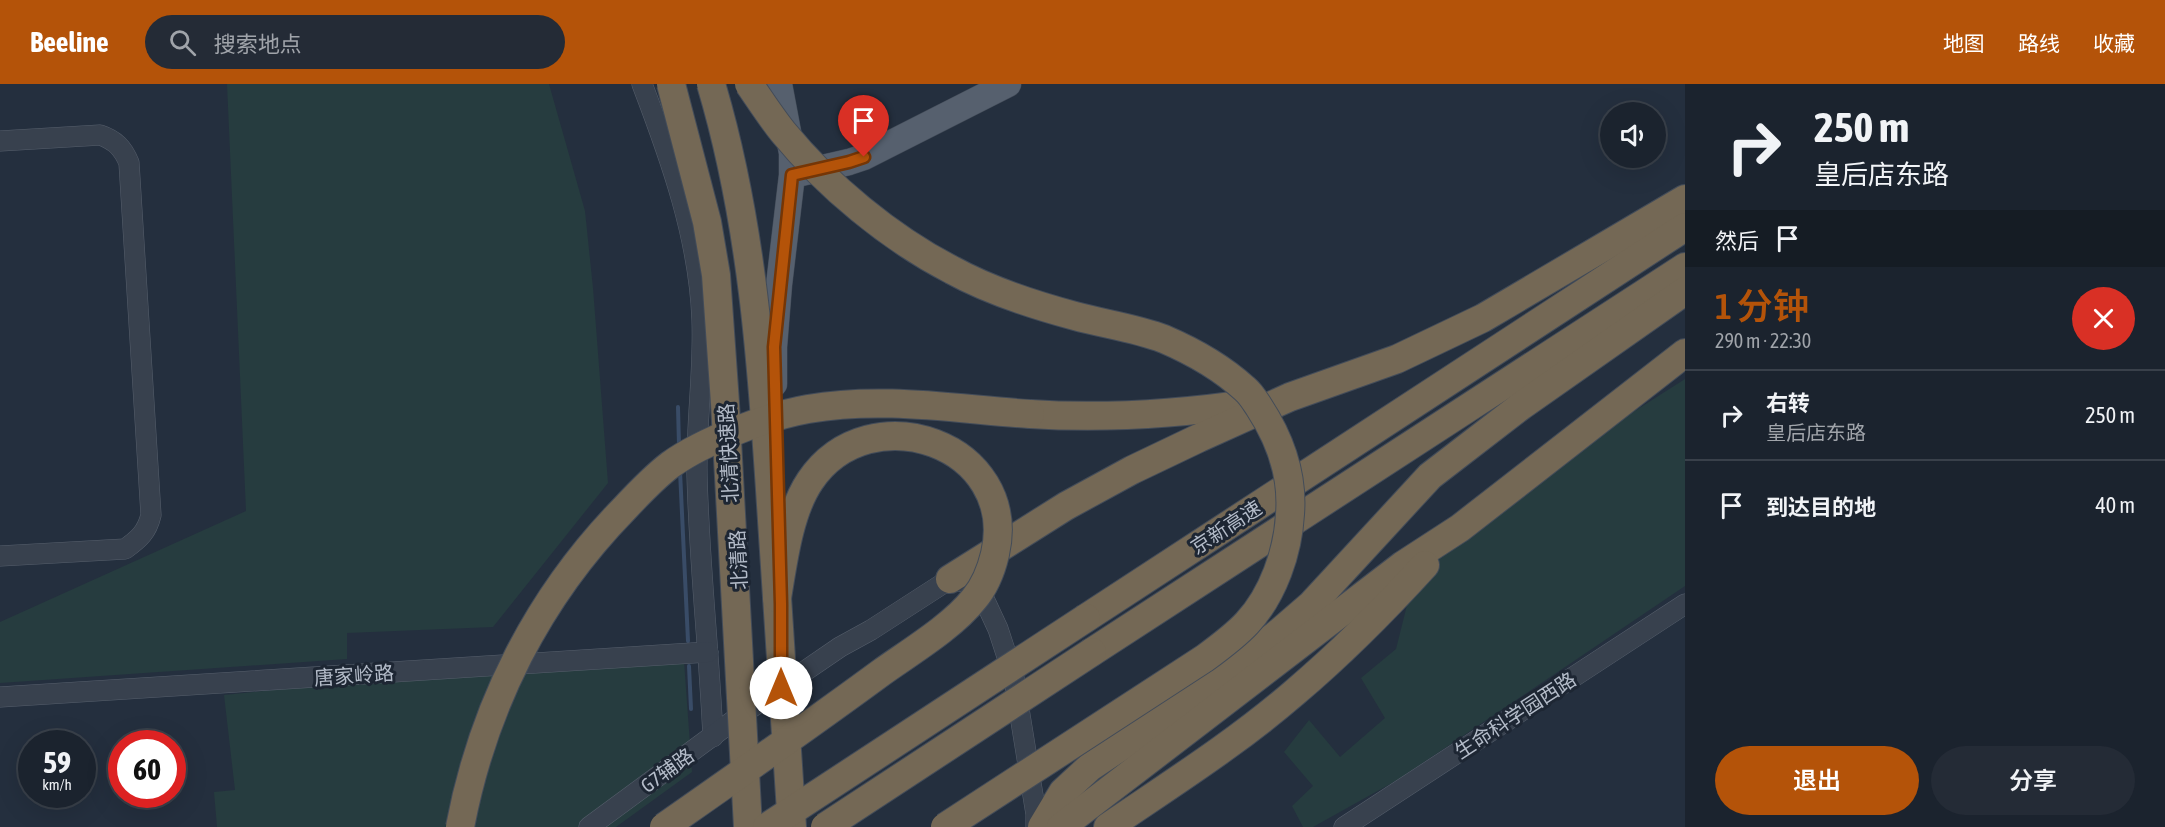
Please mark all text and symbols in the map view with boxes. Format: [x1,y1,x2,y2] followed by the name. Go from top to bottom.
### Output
[145,15,565,69] search box
[30,26,109,58] text: Beeline
[166,26,199,59] icon: search
[214,31,302,57] text: 搜索地点
[1943,31,1985,55] text: 地图
[2018,31,2060,55] text: 路线
[2093,31,2135,55] text: 收藏
[838,95,889,157] pin
[1600,102,1666,168] map controls
[1600,102,1666,168] button: sound
[1814,103,1909,151] text: 250 m
[847,104,880,137] icon: arrive
[1715,108,1793,186] icon: right
[1814,159,1949,190] text: 皇后店东路
[1771,222,1804,255] icon: arrive
[1715,228,1759,254] text: 然后
[1715,285,1809,327] text: 1 分钟
[2072,287,2135,350] button: close
[1715,329,1811,352] text: 290 m · 22:30
[1766,390,1810,416] text: 右转
[1715,399,1748,432] icon: right
[714,402,742,504] street label: 北清快速路
[2085,402,2135,428] text: 250 m
[1766,421,1866,444] text: 皇后店东路
[1715,489,1748,522] icon: arrive
[2095,492,2135,518] text: 40 m
[1766,494,1876,520] text: 到达目的地
[1186,496,1266,558] street label: 京新高速
[725,529,751,591] street label: 北清路
[749,656,813,720] position arrow
[313,661,395,689] street label: 唐家岭路
[1450,667,1580,763] street label: 生命科学园西路
[108,730,186,808] speed limit sign: 60
[636,743,698,797] street label: G7辅路
[43,745,71,779] text: 59
[1715,746,1919,815] button: 退出
[1931,746,2135,815] button: 分享
[42,776,72,793] text: km/h

